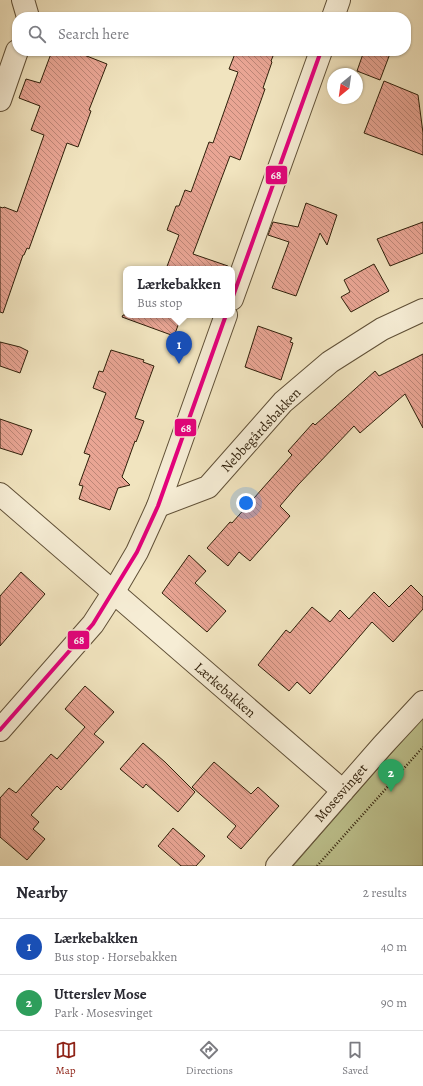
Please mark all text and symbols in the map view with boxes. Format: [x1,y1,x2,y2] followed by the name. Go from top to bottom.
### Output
[12,12,411,56] search box
[26,23,48,45] icon: search
[58,24,129,44] text: Search here
[327,68,363,104] north arrow
[265,165,288,185] line badge: 68
[271,168,281,183] text: 68
[123,266,235,318] popup
[137,274,221,294] text: Lærkebakken
[137,294,182,311] text: Bus stop
[166,331,192,364] pin: 1
[217,383,305,476] street label: Nebbegårdsbakken
[174,418,197,437] line badge: 68
[181,421,191,436] text: 68
[236,493,256,513] your location
[67,630,90,650] line badge: 68
[74,633,84,648] text: 68
[190,658,260,722] street label: Lærkebakken
[310,759,372,826] street label: Mosesvinget
[378,759,404,792] pin: 2
[16,881,67,904] text: Nearby
[363,884,407,901] text: 2 results
[54,928,138,948] text: Lærkebakken
[27,938,31,955] text: 1
[381,938,407,955] text: 40 m
[54,948,178,965] text: Bus stop · Horsebakken
[54,984,147,1004] text: Utterslev Mose
[26,994,32,1011] text: 2
[381,994,407,1011] text: 90 m
[54,1004,153,1021] text: Park · Mosesvinget
[55,1039,77,1078] tab: Map
[186,1039,233,1078] tab: Directions
[342,1039,368,1078] tab: Saved

